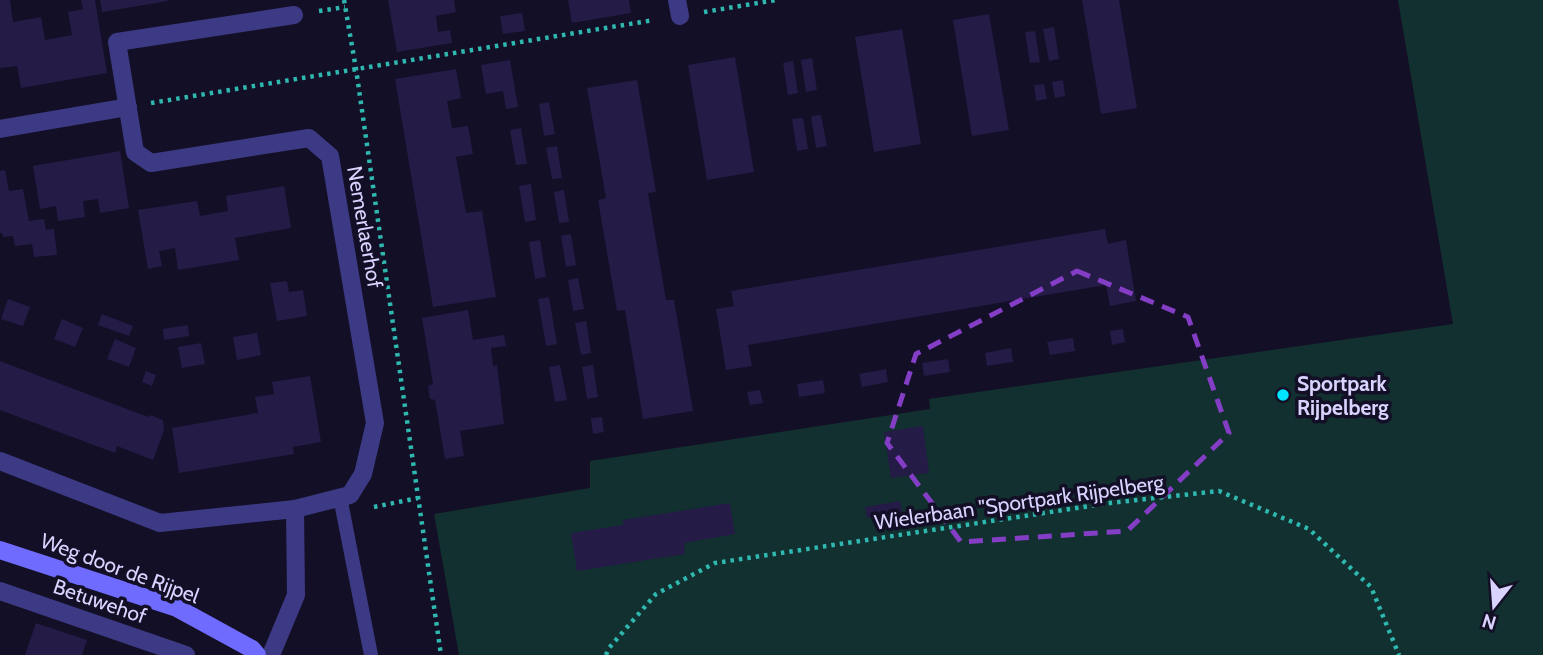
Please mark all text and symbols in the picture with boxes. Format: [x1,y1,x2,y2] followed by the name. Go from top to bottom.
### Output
[342,164,388,290] street label: Nemerlaerhof
[1297,371,1389,420] place label: Sportpark Rijpelberg
[1275,387,1291,403] marker: Sportpark Rijpelberg
[873,469,1166,536] street label: Wielerbaan "Sportpark Rijpelberg
[37,528,203,609] street label: Weg door de Rijpel
[1459,571,1529,641] north arrow
[50,573,150,629] street label: Betuwehof
[1479,609,1499,635] text: N

